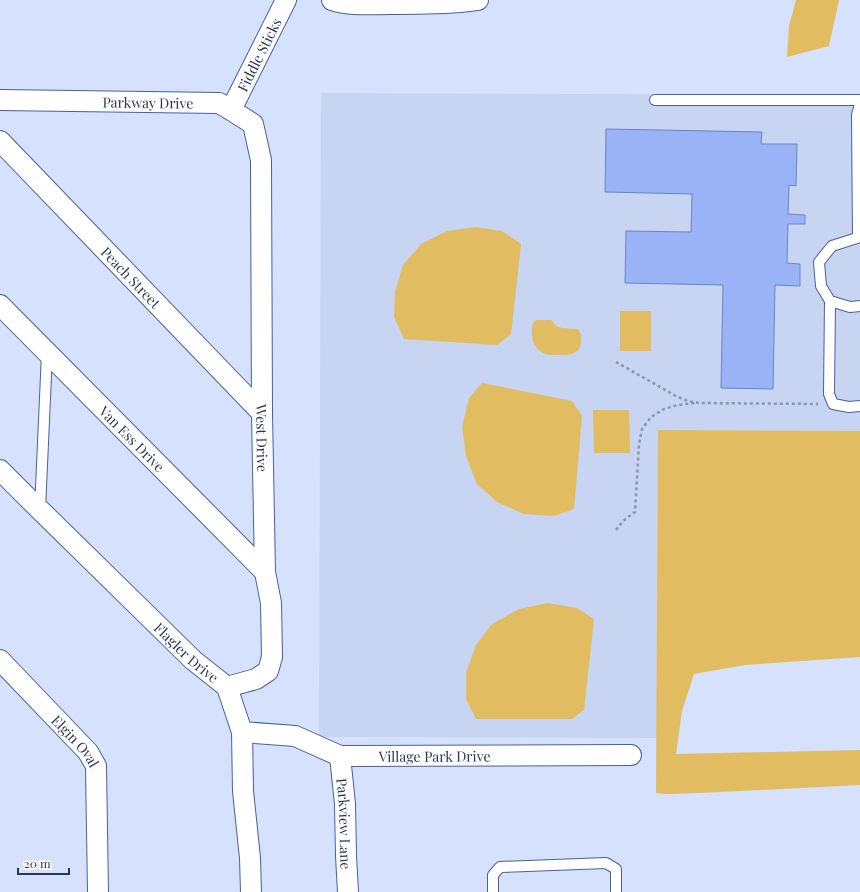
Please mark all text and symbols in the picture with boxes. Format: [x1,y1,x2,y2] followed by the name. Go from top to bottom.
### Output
[232,14,285,95] street label: Fiddle Sticks
[102,92,194,112] street label: Parkway Drive
[97,242,166,313] street label: Peach Street
[95,401,169,476] street label: Van Ess Drive
[252,403,273,472] street label: West Drive
[150,618,223,687] street label: Flagler Drive
[48,710,104,770] street label: Elgin Oval
[378,746,491,765] street label: Village Park Drive
[333,777,356,870] street label: Parkview Lane
[18,850,69,876] scale bar
[24,855,51,871] text: 20 m

